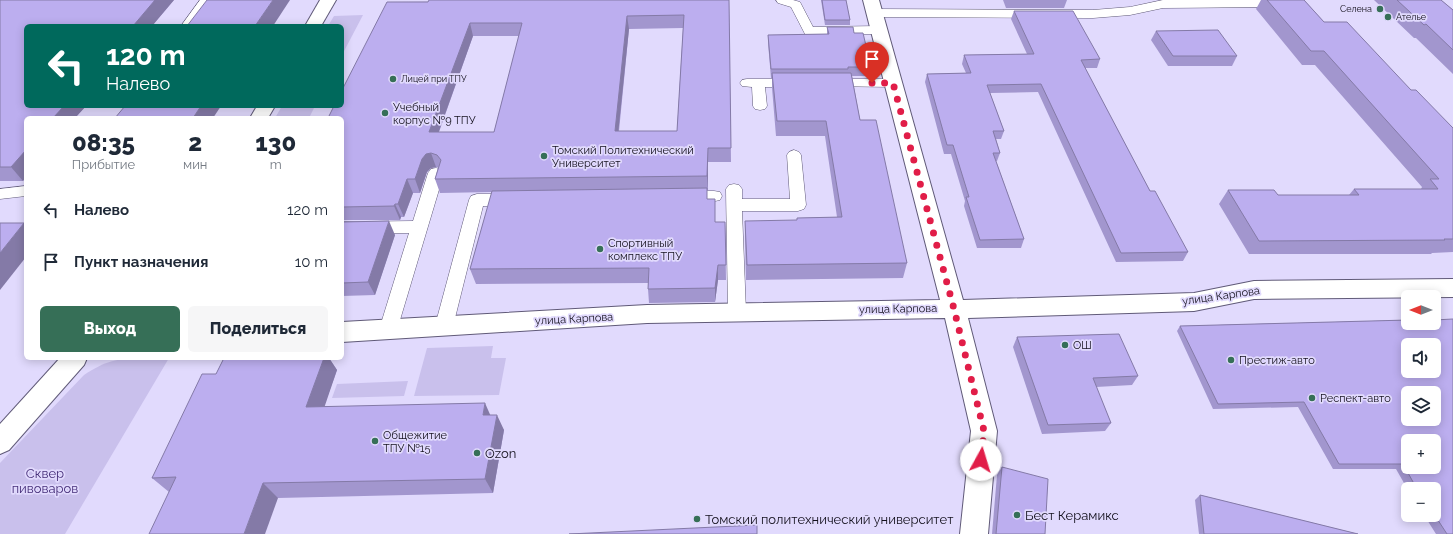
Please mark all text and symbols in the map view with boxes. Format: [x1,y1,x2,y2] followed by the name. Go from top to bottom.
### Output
[1340,4,1372,14] place label: Селена
[1375,4,1385,14] marker: Селена
[1383,12,1393,22] marker: Ателье
[1396,12,1427,22] place label: Ателье
[106,39,186,72] text: 120 m
[40,40,92,92] icon: left
[855,42,889,83] pin
[861,48,883,70] icon: arrive
[106,73,170,94] text: Налево
[388,74,398,84] marker: Лицей при ТПУ
[401,74,467,84] place label: Лицей при ТПУ
[393,101,476,127] place label: Учебный корпус №9 ТПУ
[380,108,390,118] marker: Учебный корпус №9 ТПУ
[72,128,135,157] text: 08:35
[188,128,202,157] text: 2
[255,128,296,157] text: 130
[552,144,694,170] place label: Томский Политехнический Университет
[539,151,549,161] marker: Томский Политехнический Университет
[72,157,135,172] text: Прибытие
[183,157,207,172] text: мин
[270,157,282,172] text: m
[40,199,62,221] icon: left
[74,201,129,219] text: Налево
[287,201,328,219] text: 120 m
[608,237,682,263] place label: Спортивный комплекс ТПУ
[595,244,605,254] marker: Спортивный комплекс ТПУ
[40,251,62,273] icon: arrive
[74,253,208,271] text: Пункт назначения
[295,253,328,271] text: 10 m
[1181,284,1261,308] street label: улица Карпова
[1401,290,1441,330] north arrow
[1401,290,1441,522] map controls
[859,302,937,316] street label: улица Карпова
[40,306,180,352] button: Выход
[188,306,328,352] button: Поделиться
[535,310,613,328] street label: улица Карпова
[1401,338,1441,378] button: sound
[1073,339,1092,352] place label: ОШ
[1060,340,1070,350] marker: ОШ
[1239,354,1315,367] place label: Престиж-авто
[1226,355,1236,365] marker: Престиж-авто
[1401,386,1441,426] button: layers
[1320,392,1391,405] place label: Респект-авто
[1307,393,1317,403] marker: Респект-авто
[383,429,447,455] place label: Общежитие ТПУ №15
[1401,434,1441,474] button: +
[370,436,380,446] marker: Общежитие ТПУ №15
[960,439,1002,481] position arrow
[485,446,516,461] place label: Ozon
[472,448,482,458] marker: Ozon
[12,466,78,496] park label: Сквер пивоваров
[1401,482,1441,522] button: −
[1025,508,1119,523] place label: Бест Керамикс
[1012,510,1022,520] marker: Бест Керамикс
[705,512,953,527] place label: Томский политехнический университет
[692,514,702,524] marker: Томский политехнический университет

